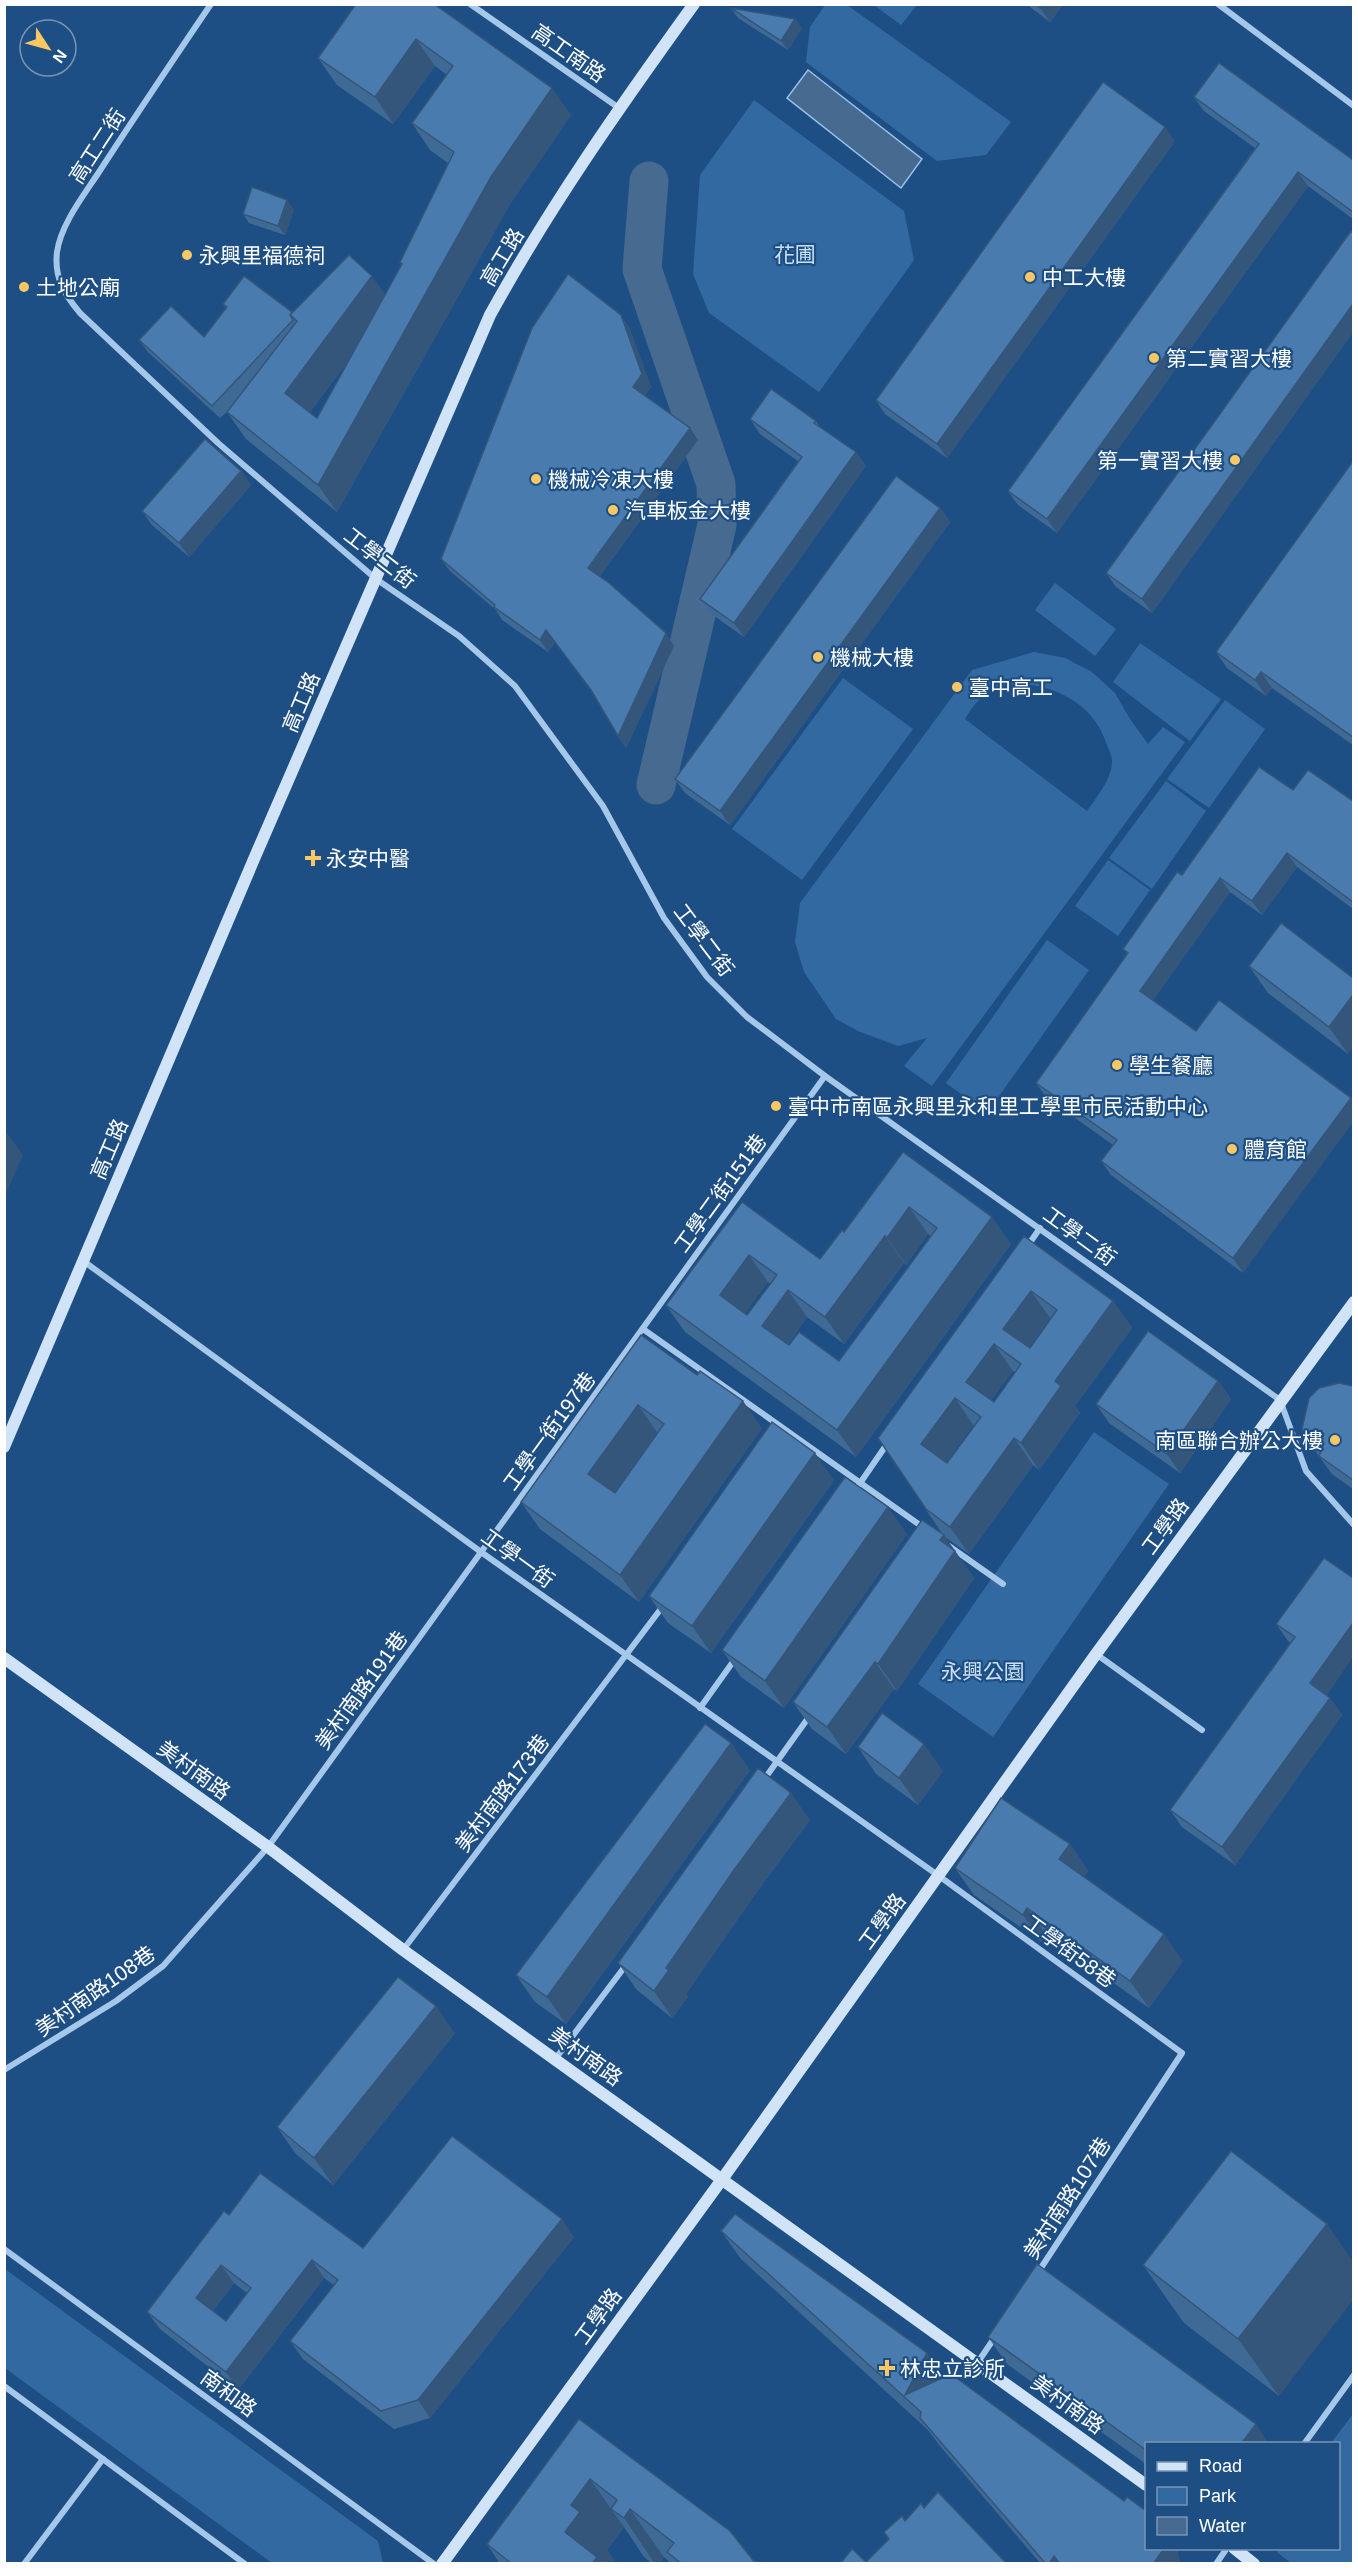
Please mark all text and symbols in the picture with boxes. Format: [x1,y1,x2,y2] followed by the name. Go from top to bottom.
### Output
[18,18,78,78] north arrow
[528,19,610,87] street label: 高工南路
[49,47,70,66] text: N
[64,105,130,187] street label: 高工二街
[476,224,528,290] street label: 高工路
[774,243,816,266] park label: 花圃
[199,244,325,267] place label: 永興里福德祠
[180,248,194,262] marker: 永興里福德祠
[1042,266,1126,289] place label: 中工大樓
[1023,270,1037,284] marker: 中工大樓
[36,276,120,299] place label: 土地公廟
[17,280,31,294] marker: 土地公廟
[1166,347,1292,370] place label: 第二實習大樓
[1147,351,1161,365] marker: 第二實習大樓
[1097,449,1223,472] place label: 第一實習大樓
[1228,453,1242,467] marker: 第一實習大樓
[548,468,674,491] place label: 機械冷凍大樓
[529,472,543,486] marker: 機械冷凍大樓
[625,499,751,522] place label: 汽車板金大樓
[606,503,620,517] marker: 汽車板金大樓
[340,523,420,593] street label: 工學二街
[830,646,914,669] place label: 機械大樓
[811,650,825,664] marker: 機械大樓
[278,669,324,735] street label: 高工路
[969,676,1053,699] place label: 臺中高工
[950,680,964,694] marker: 臺中高工
[326,847,410,870] place label: 永安中醫
[304,849,322,867] marker: 永安中醫
[670,900,738,980] street label: 工學二街
[1129,1054,1213,1077] place label: 學生餐廳
[1110,1058,1124,1072] marker: 學生餐廳
[788,1095,1208,1118] place label: 臺中市南區永興里永和里工學里市民活動中心
[769,1099,783,1113] marker: 臺中市南區永興里永和里工學里市民活動中心
[86,1116,132,1182] street label: 高工路
[670,1130,770,1256] street label: 工學二街151巷
[1244,1138,1307,1161] place label: 體育館
[1225,1142,1239,1156] marker: 體育館
[1039,1202,1121,1270] street label: 工學二街
[499,1368,599,1494] street label: 工學一街197巷
[1155,1429,1323,1452] place label: 南區聯合辦公大樓
[1328,1433,1342,1447] marker: 南區聯合辦公大樓
[1137,1494,1193,1558] street label: 工學路
[477,1524,559,1592] street label: 工學一街
[311,1627,411,1753] street label: 美村南路191巷
[941,1660,1025,1683] park label: 永興公園
[451,1730,553,1856] street label: 美村南路173巷
[153,1736,235,1804] street label: 美村南路
[854,1889,910,1953] street label: 工學路
[1020,1910,1120,1992] street label: 工學街58巷
[31,1941,159,2041] street label: 美村南路108巷
[545,2022,627,2090] street label: 美村南路
[1019,2133,1115,2263] street label: 美村南路107巷
[570,2284,626,2348] street label: 工學路
[900,2357,1005,2380] place label: 林忠立診所
[878,2359,896,2377] marker: 林忠立診所
[197,2365,261,2421] street label: 南和路
[1027,2370,1109,2438] street label: 美村南路
[1145,2442,1340,2550] legend
[1199,2456,1242,2476] text: Road
[1199,2486,1237,2506] text: Park
[1199,2516,1246,2536] text: Water

